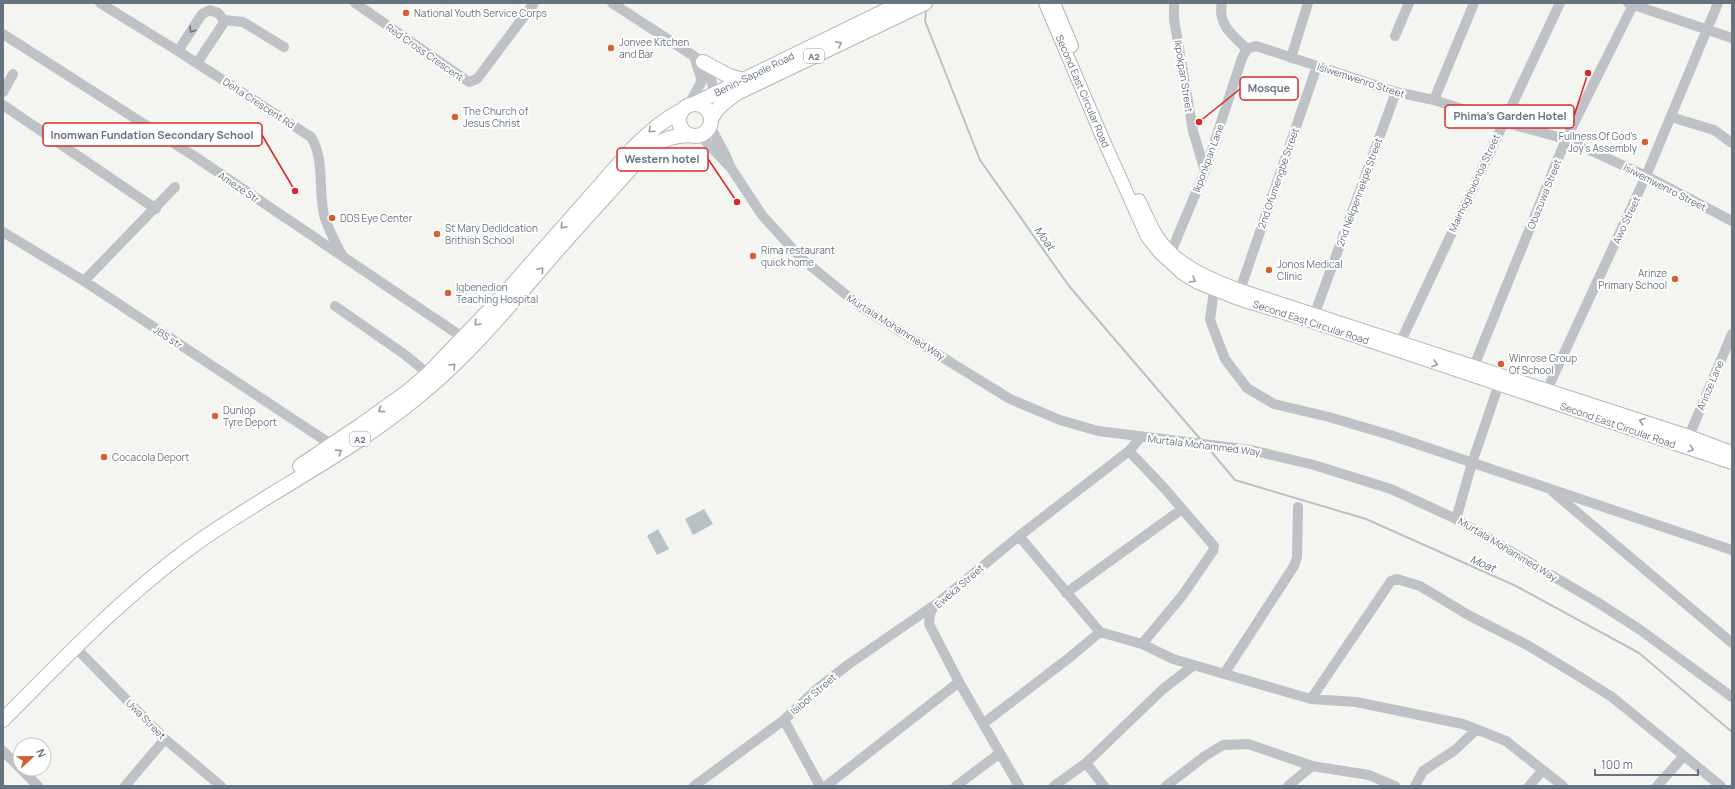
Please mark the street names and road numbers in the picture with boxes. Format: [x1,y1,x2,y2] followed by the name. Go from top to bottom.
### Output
[383,20,467,84] street label: Red Cross Crescent
[1053,32,1113,150] street label: Second East Circular Road
[1171,39,1197,113] street label: Ikpokpan Street
[712,48,797,99] street label: Benin-Sapele Road
[804,49,824,63] road number: A2
[1315,59,1407,101] street label: Isiwemwenro Street
[220,74,298,132] street label: Delta Crescent Rd
[1189,122,1227,194] street label: Ikponkpan Lane
[1254,126,1302,230] street label: 2nd Ofumengbe Street
[1445,132,1503,234] street label: Mairhoghoionba Street
[1333,136,1385,248] street label: 2nd Nekpennekpe Street
[1524,157,1564,231] street label: Obazuwa Street
[1621,160,1709,214] street label: Isiwemwenro Street
[216,168,263,206] street label: Ameze Str
[1609,194,1643,246] street label: Awo Street
[844,291,948,363] street label: Murtala Mohammed Way
[1251,297,1371,347] street label: Second East Circular Road
[151,322,185,352] street label: JBS str
[1693,358,1727,412] street label: Arinze Lane
[1558,399,1678,451] street label: Second East Circular Road
[1147,431,1262,459] street label: Murtala Mohammed Way
[350,432,370,446] road number: A2
[1456,514,1561,585] street label: Murtala Mohammed Way
[931,561,987,611] street label: Eweka Street
[787,670,839,718] street label: Isibor Street
[123,696,169,742] street label: Uwa Street

